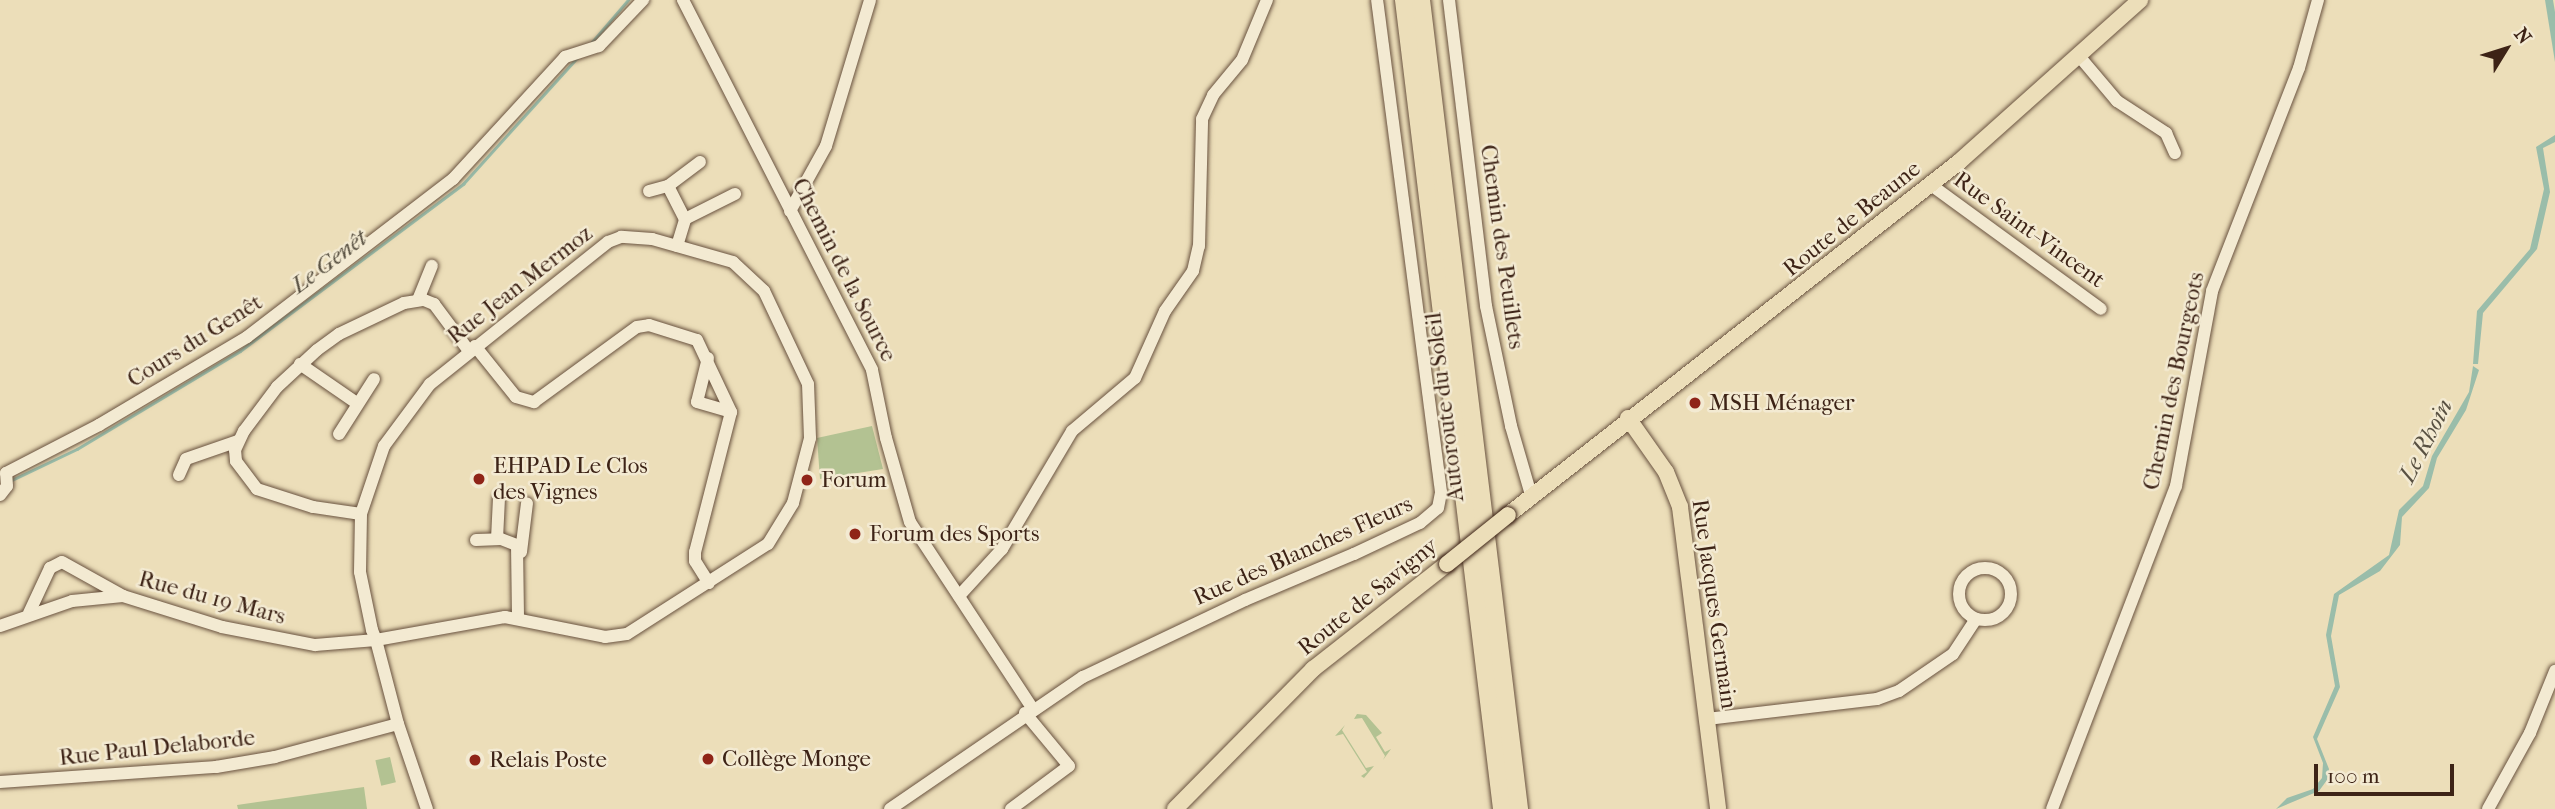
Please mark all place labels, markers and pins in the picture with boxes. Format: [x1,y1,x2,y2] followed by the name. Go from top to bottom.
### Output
[1709,389,1855,417] place label: MSH Ménager
[1687,395,1703,411] marker: MSH Ménager
[493,452,648,506] place label: EHPAD Le Clos des Vignes
[821,466,887,494] place label: Forum
[471,471,487,487] marker: EHPAD Le Clos des Vignes
[799,472,815,488] marker: Forum
[869,520,1039,548] place label: Forum des Sports
[847,526,863,542] marker: Forum des Sports
[722,745,871,773] place label: Collège Monge
[489,746,607,774] place label: Relais Poste
[700,751,716,767] marker: Collège Monge
[467,752,483,768] marker: Relais Poste

